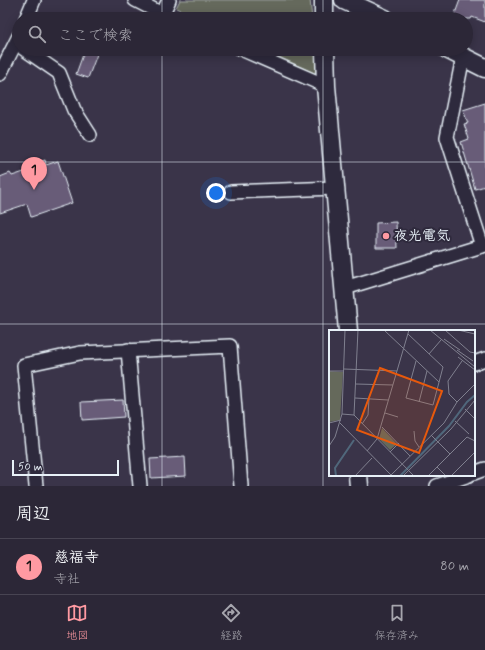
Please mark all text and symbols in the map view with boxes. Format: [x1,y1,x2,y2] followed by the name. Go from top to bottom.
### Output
[12,12,473,56] search box
[26,23,48,45] icon: search
[58,26,133,46] text: ここで検索
[21,157,47,190] pin: 1
[206,183,226,203] your location
[394,227,450,245] place label: 夜光電気
[381,231,391,241] marker: 夜光電気
[329,330,475,476] inset map
[12,458,119,477] scale bar
[18,460,43,474] text: 50 m
[16,503,50,525] text: 周辺
[54,548,99,568] text: 慈福寺
[26,558,32,575] text: 1
[440,558,469,575] text: 80 m
[54,571,80,588] text: 寺社
[66,602,88,643] tab: 地図
[220,602,242,643] tab: 経路
[375,602,419,643] tab: 保存済み

